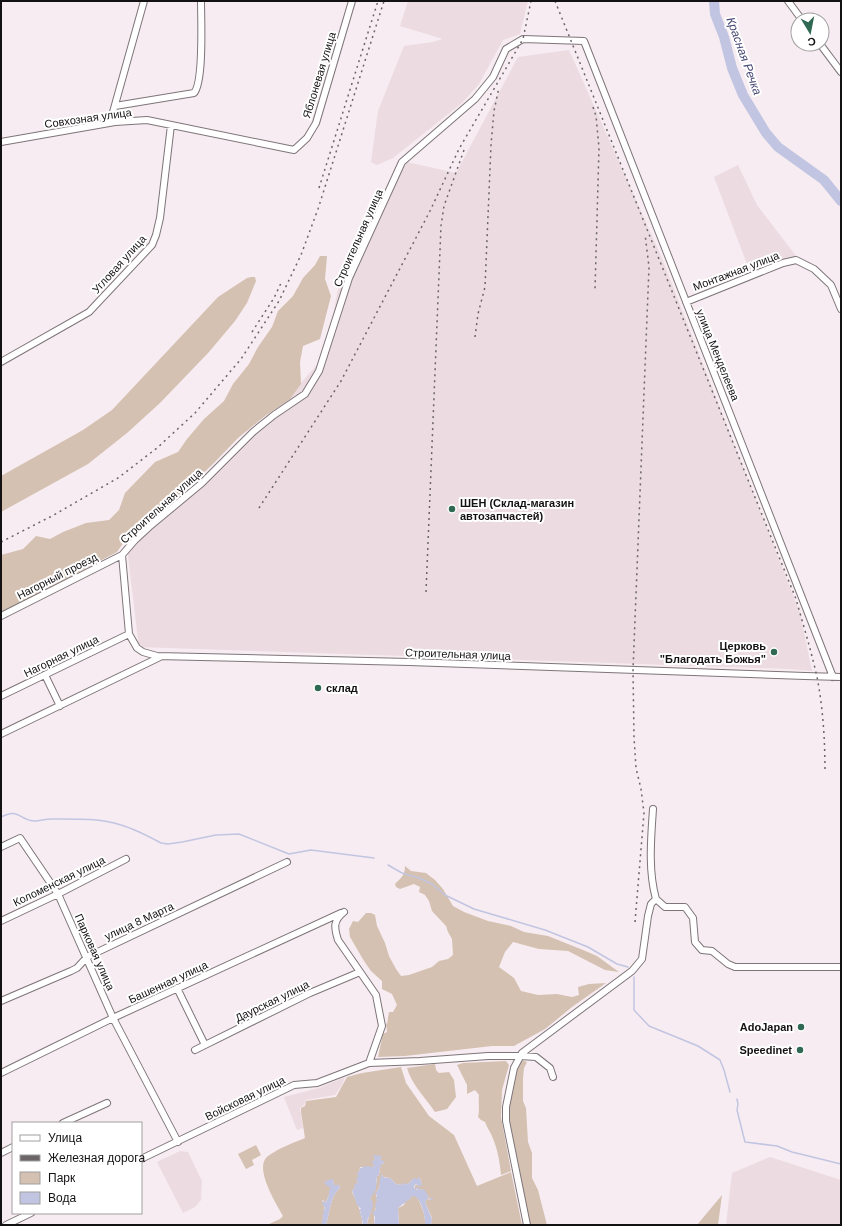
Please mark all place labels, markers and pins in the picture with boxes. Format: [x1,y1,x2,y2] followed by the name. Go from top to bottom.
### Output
[460,497,574,522] place label: ШЕН (Склад-магазин автозапчастей)
[447,504,457,514] marker: ШЕН (Склад-магазин автозапчастей)
[660,640,766,665] place label: Церковь "Благодать Божья"
[769,647,779,657] marker: Церковь "Благодать Божья"
[326,682,358,694] place label: склад
[313,683,323,693] marker: склад
[740,1021,793,1033] place label: AdoJapan
[796,1022,806,1032] marker: AdoJapan
[739,1044,792,1056] place label: Speedinet
[795,1045,805,1055] marker: Speedinet

